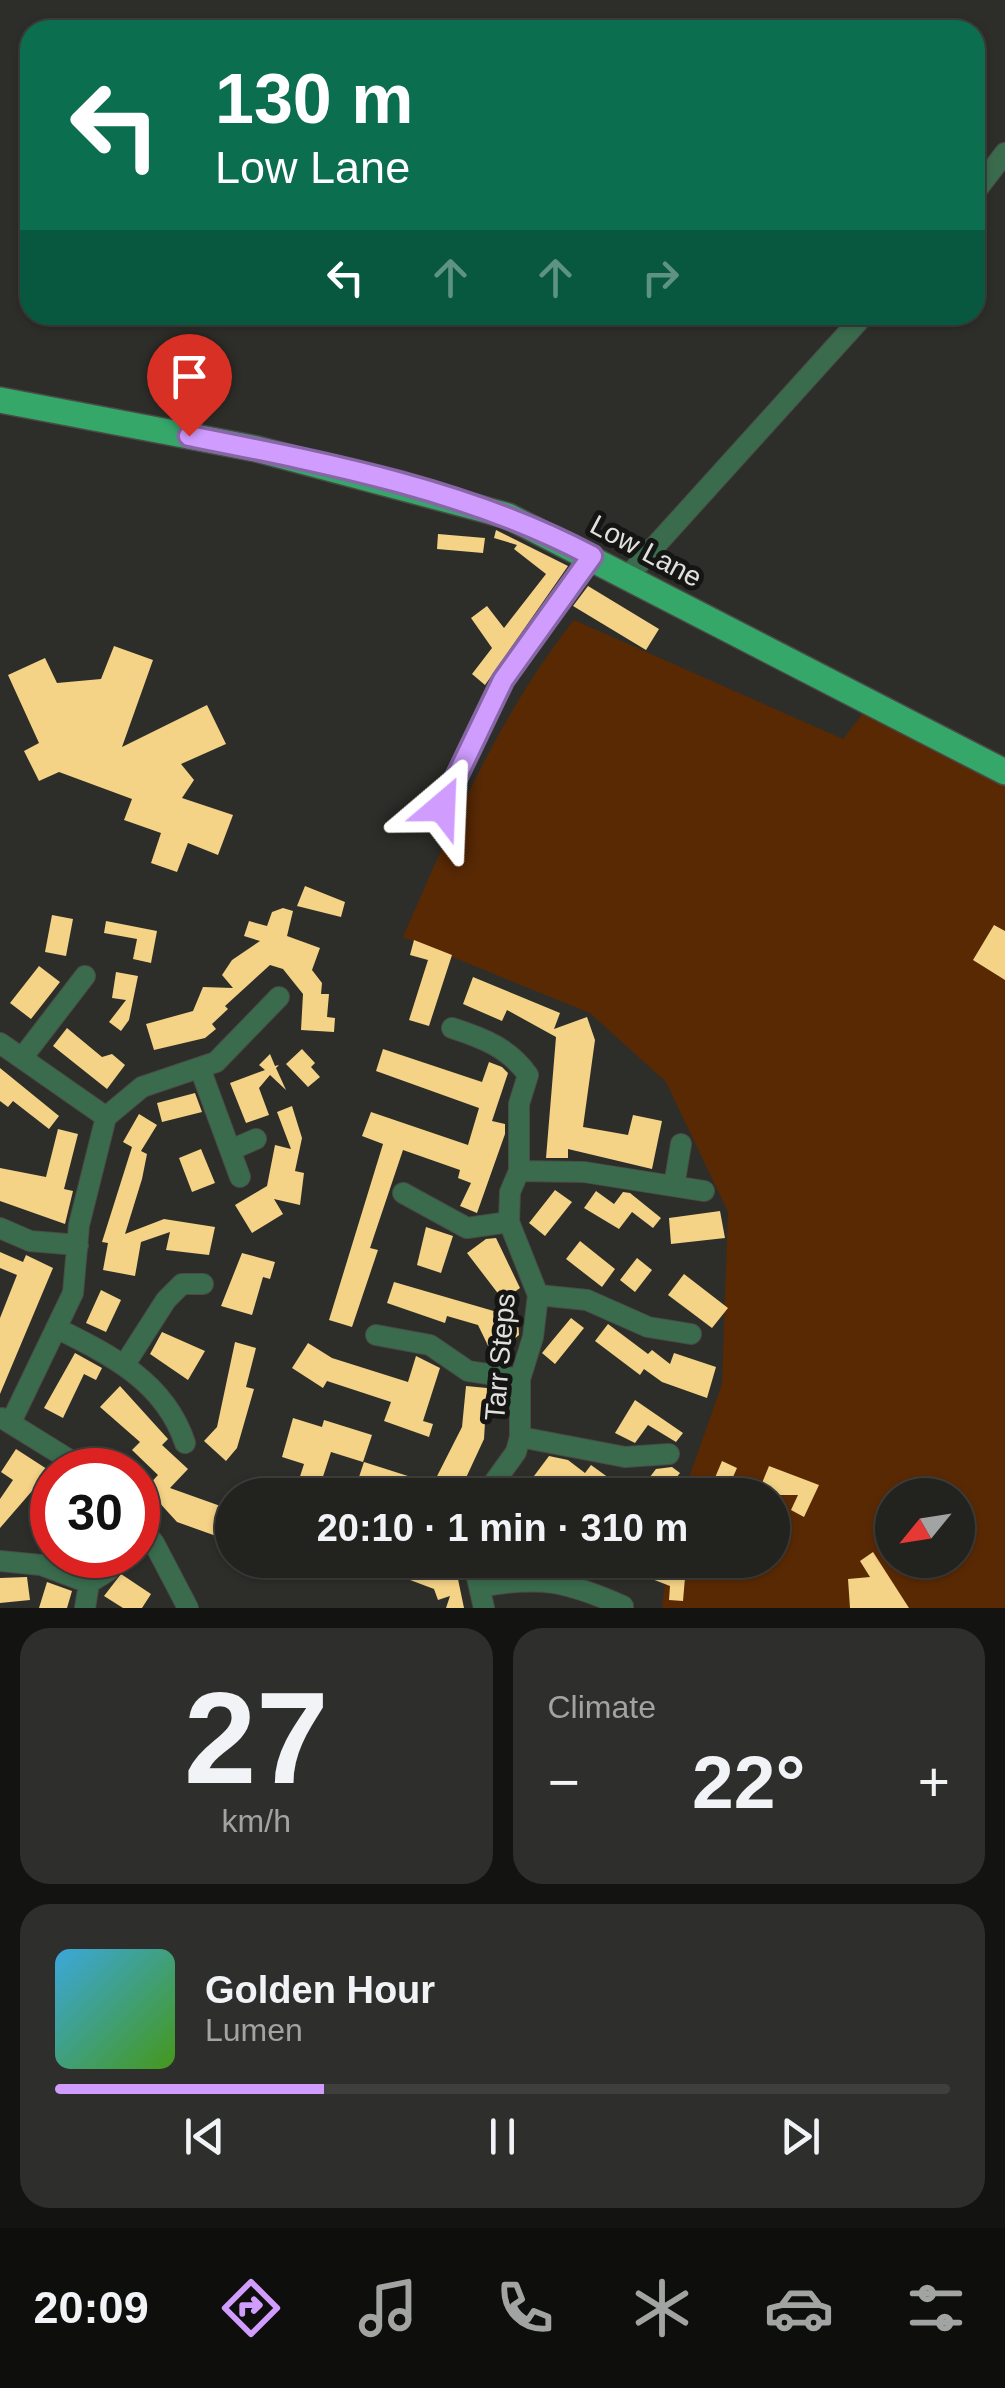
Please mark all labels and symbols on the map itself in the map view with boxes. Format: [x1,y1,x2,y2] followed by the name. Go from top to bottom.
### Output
[147,334,232,437] pin
[585,509,707,593] street label: Low Lane
[390,755,494,859] position arrow
[479,1292,521,1422] street label: Tarr Steps
[30,1448,160,1578] speed limit sign: 30
[875,1478,975,1578] north arrow

